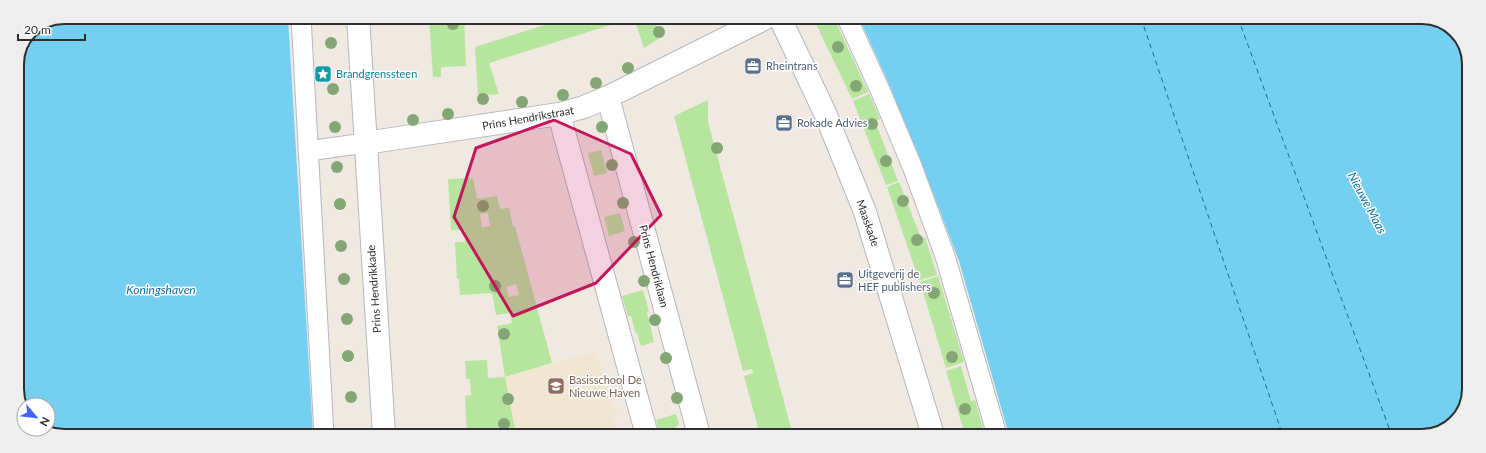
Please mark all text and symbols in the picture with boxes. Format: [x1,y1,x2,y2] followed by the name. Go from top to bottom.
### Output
[18,16,85,42] scale bar
[24,22,51,37] text: 20 m
[743,56,763,76] office icon: Rheintrans
[766,59,818,72] place label: Rheintrans
[313,64,333,84] place icon: Brandgrenssteen
[336,67,417,80] place label: Brandgrenssteen
[481,103,575,132] street label: Prins Hendrikstraat
[774,113,794,133] office icon: Rokade Advies
[797,116,868,129] place label: Rokade Advies
[1345,169,1390,236] water label: Nieuwe Maas
[854,198,883,248] street label: Maaskade
[637,223,672,309] street label: Prins Hendriklaan
[364,244,383,334] street label: Prins Hendrikkade
[858,267,931,293] place label: Uitgeverij de HEF publishers
[835,270,855,290] office icon: Uitgeverij de HEF publishers
[126,282,196,297] water label: Koningshaven
[569,373,642,399] place label: Basisschool De Nieuwe Haven
[546,376,566,396] school or university icon: Basisschool De Nieuwe Haven
[16,397,56,437] north arrow
[38,415,53,429] text: N

